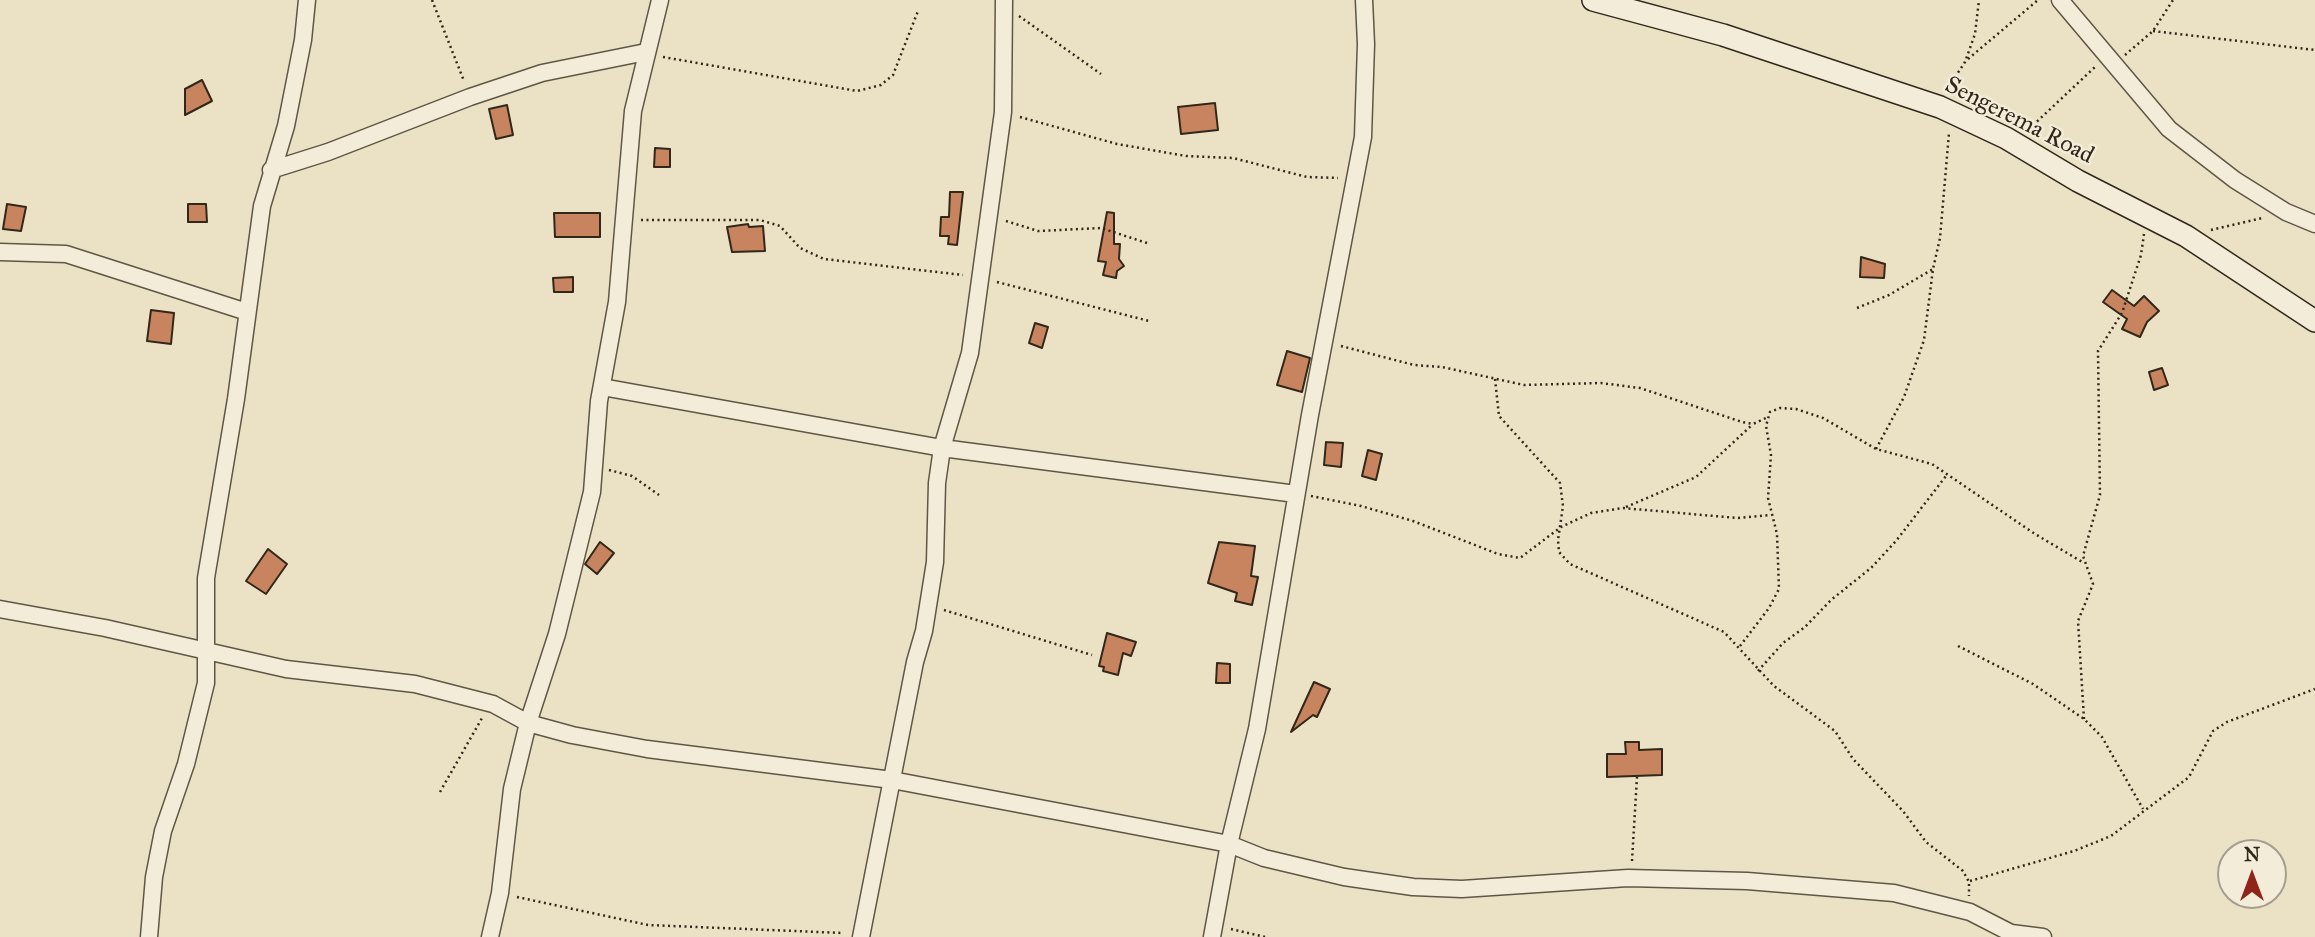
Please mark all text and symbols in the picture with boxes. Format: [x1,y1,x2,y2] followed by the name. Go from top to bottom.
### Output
[1940,71,2098,171] street label: Sengerema Road
[2217,839,2287,909] north arrow
[2244,843,2260,866] text: N

